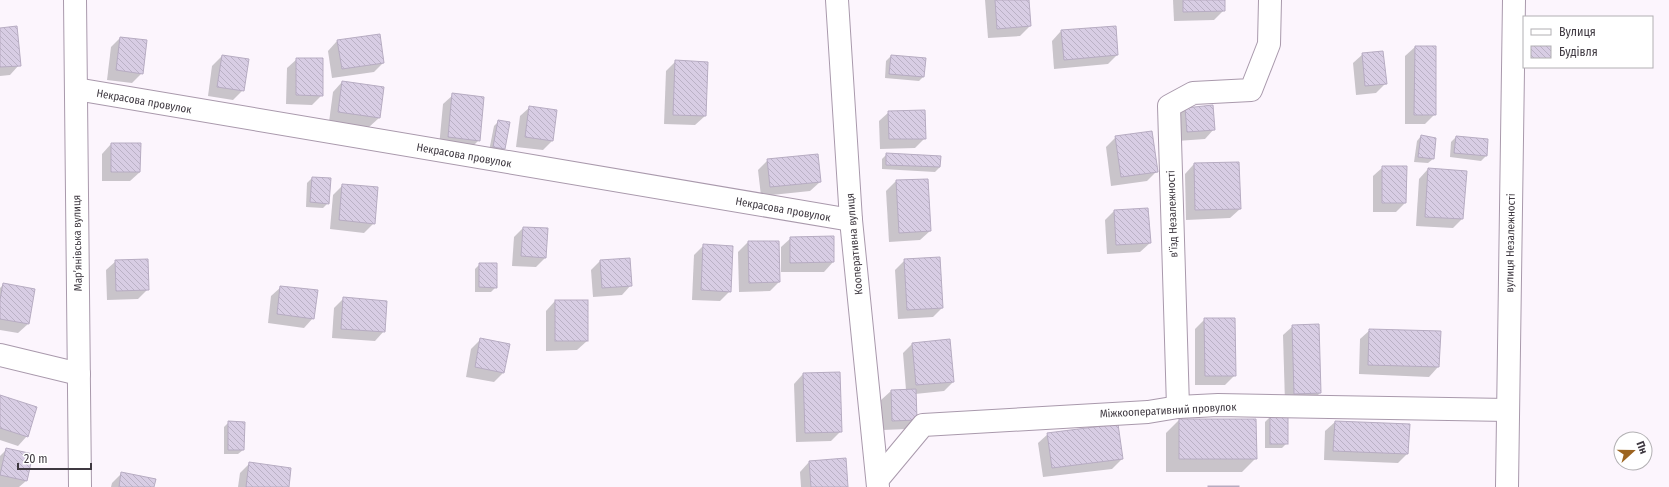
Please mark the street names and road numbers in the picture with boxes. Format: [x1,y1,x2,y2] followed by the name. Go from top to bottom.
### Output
[95,87,193,116] street label: Некрасова провулок
[415,141,513,170] street label: Некрасова провулок
[1164,170,1181,258] street label: в'їзд Незалежності
[844,192,865,295] street label: Кооперативна вулиця
[1503,193,1518,293] street label: вулиця Незалежності
[70,195,85,291] street label: Мар’янівська вулиця
[734,195,832,224] street label: Некрасова провулок
[1099,400,1238,421] street label: Міжкооперативний провулок

